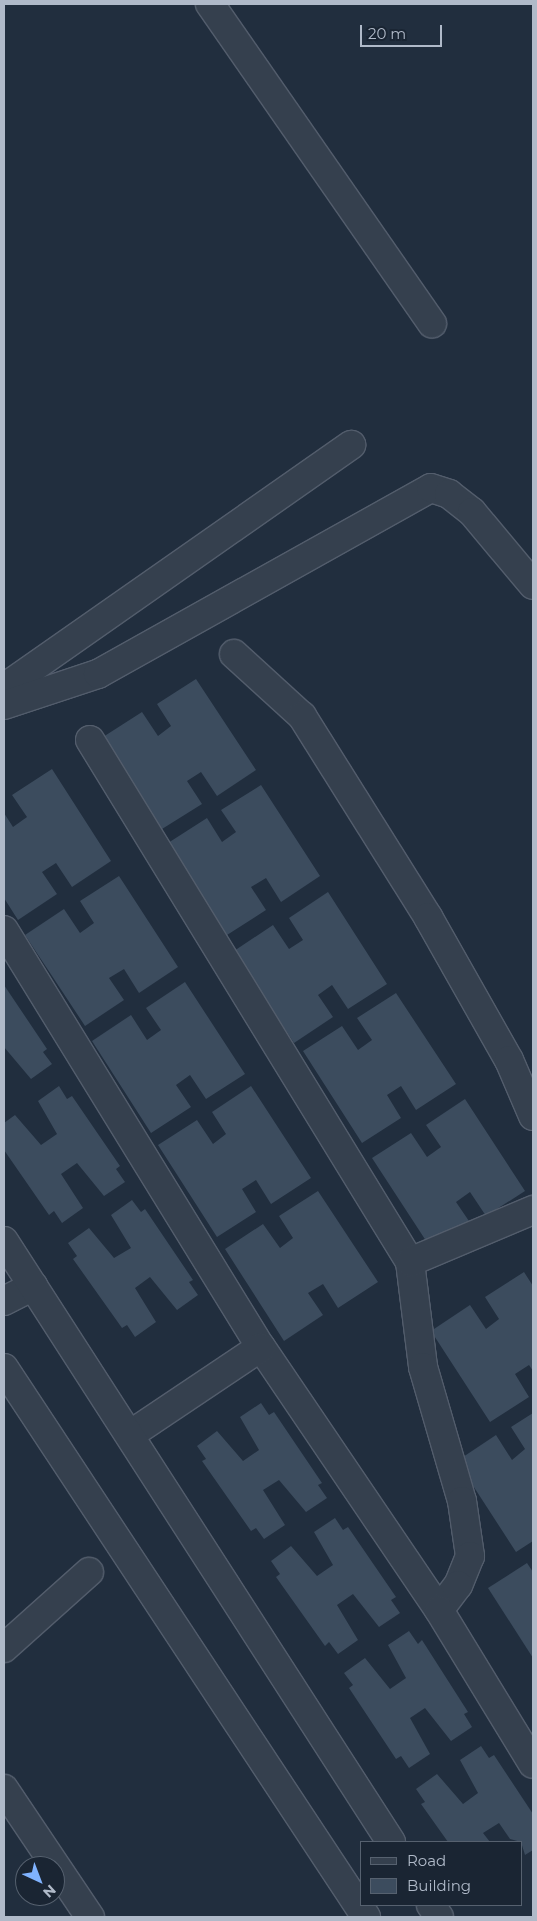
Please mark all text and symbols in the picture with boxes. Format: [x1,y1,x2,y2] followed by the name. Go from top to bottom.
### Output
[362,15,444,47] scale bar
[368,24,406,43] text: 20 m
[360,1841,522,1906] legend
[407,1851,446,1870] text: Road
[15,1856,65,1906] north arrow
[407,1876,471,1895] text: Building
[39,1881,60,1902] text: N

